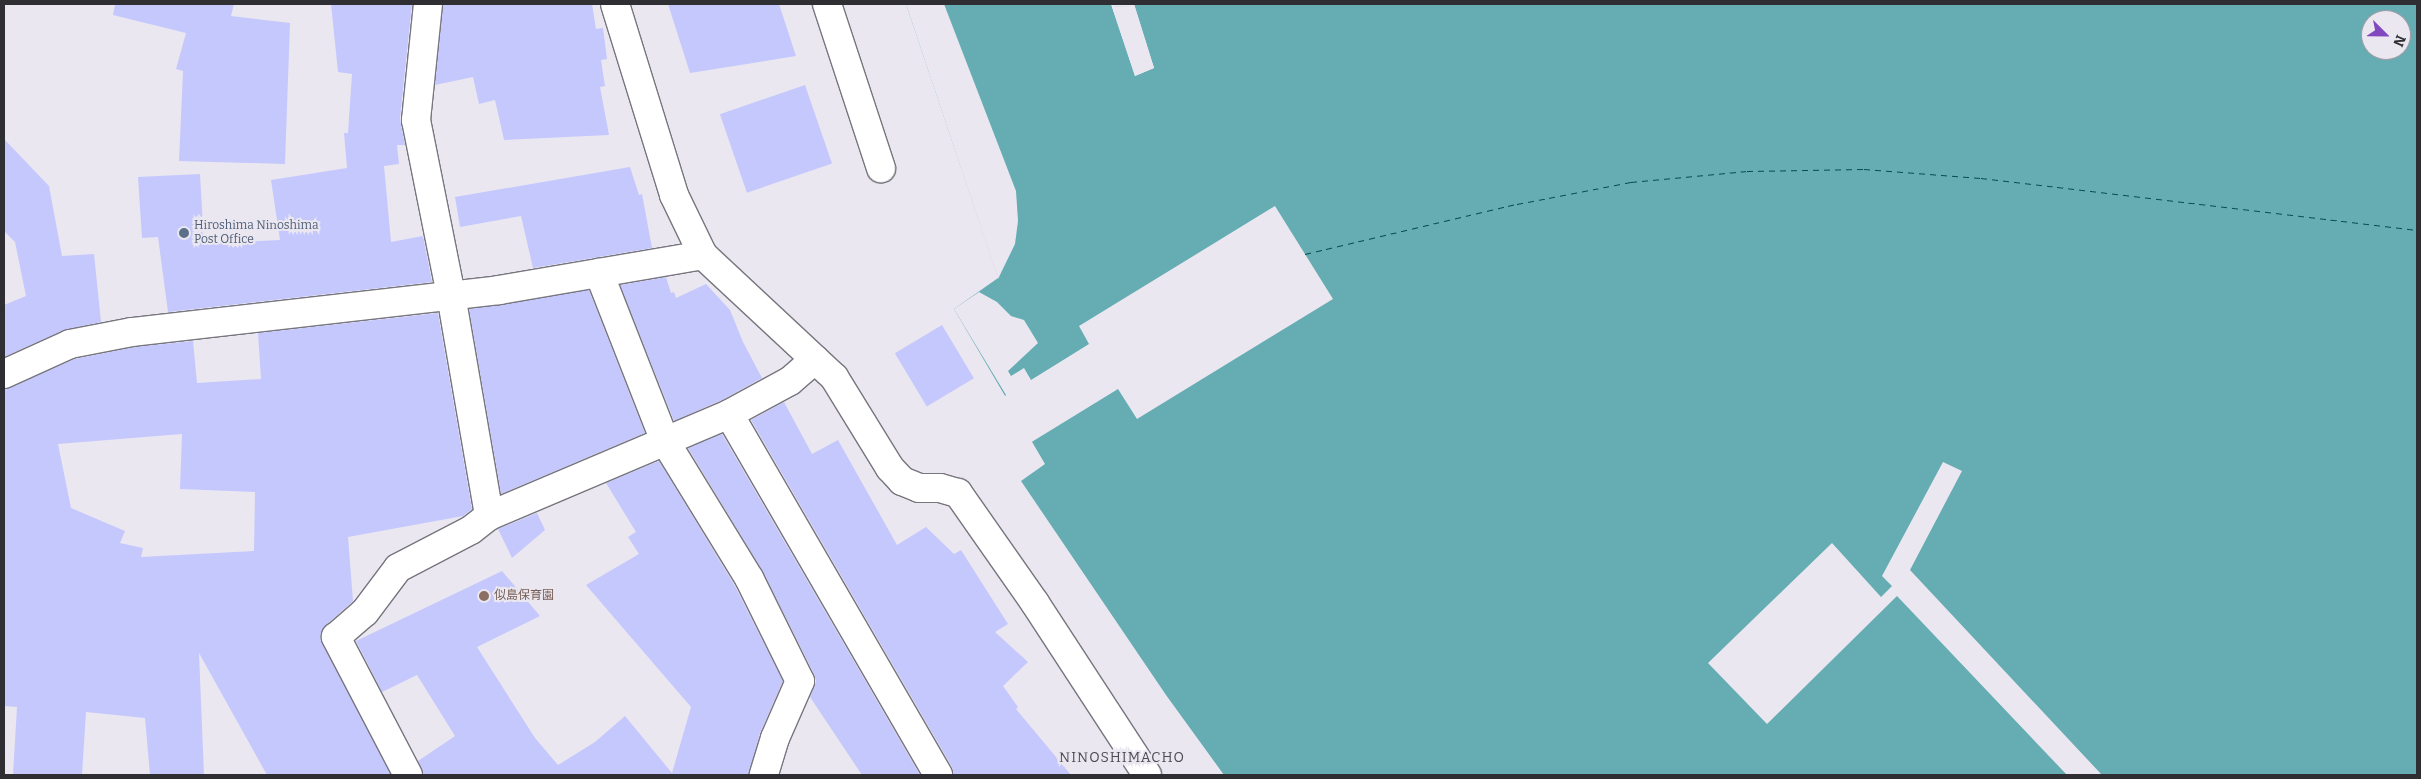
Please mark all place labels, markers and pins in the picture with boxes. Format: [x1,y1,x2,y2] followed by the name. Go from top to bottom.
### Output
[194,219,319,247] place label: Hiroshima Ninoshima Post Office
[178,227,190,239] marker: Hiroshima Ninoshima Post Office
[494,589,554,603] place label: 似島保育園
[478,590,490,602] marker: 似島保育園

